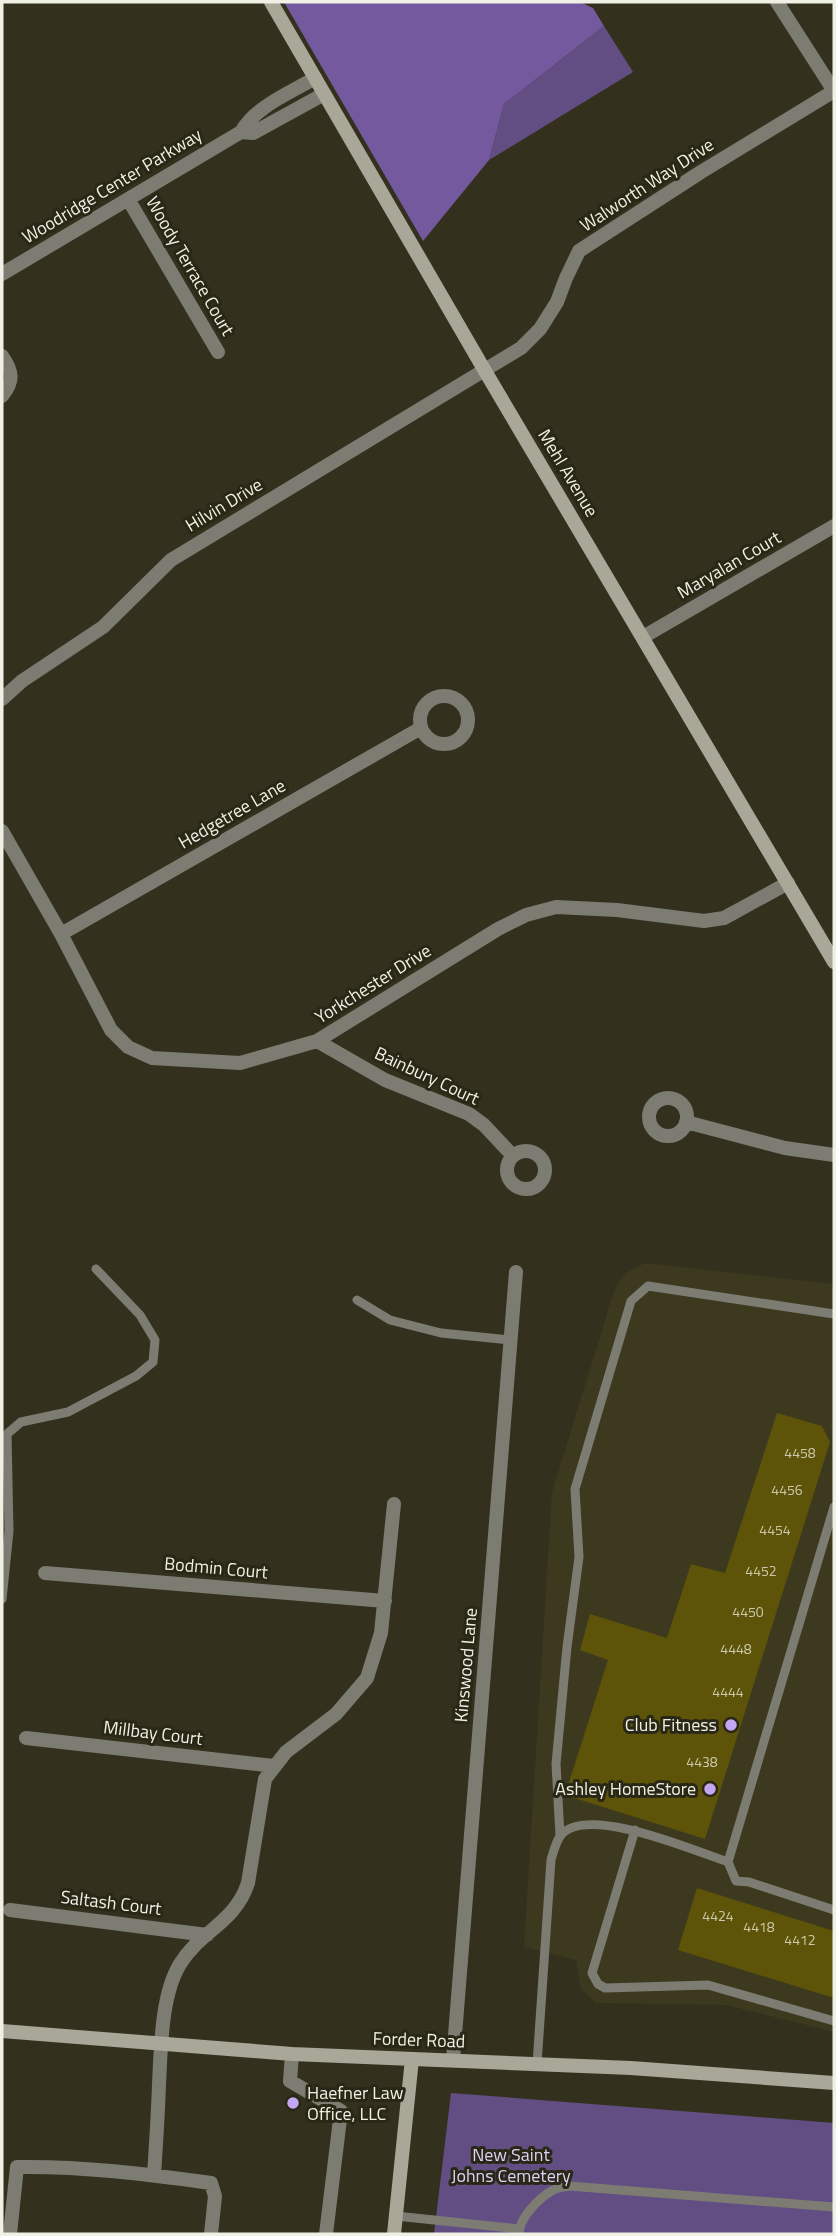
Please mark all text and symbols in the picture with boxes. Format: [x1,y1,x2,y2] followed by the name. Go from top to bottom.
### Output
[17,121,207,250] street label: Woodridge Center Parkway
[574,131,719,238] street label: Walworth Way Drive
[139,191,242,341] street label: Woody Terrace Court
[532,424,605,522] street label: Mehl Avenue
[180,471,267,538] street label: Hilvin Drive
[672,524,786,605] street label: Maryalan Court
[173,772,290,855] street label: Hedgetree Lane
[309,937,436,1030] street label: Yorkchester Drive
[370,1039,485,1112] street label: Bainbury Court
[784,1442,816,1463] house number: 4458
[771,1479,803,1500] house number: 4456
[759,1519,791,1540] house number: 4454
[163,1550,270,1586] street label: Bodmin Court
[745,1560,777,1581] house number: 4452
[732,1601,764,1622] house number: 4450
[447,1607,484,1723] street label: Kinswood Lane
[720,1638,752,1659] house number: 4448
[712,1681,744,1702] house number: 4444
[625,1711,717,1738] place label: Club Fitness
[102,1713,205,1752] street label: Millbay Court
[723,1717,739,1733] marker: Club Fitness
[686,1751,718,1772] house number: 4438
[555,1775,696,1802] place label: Ashley HomeStore
[702,1781,718,1797] marker: Ashley HomeStore
[59,1883,164,1922] street label: Saltash Court
[702,1905,734,1926] house number: 4424
[743,1916,775,1937] house number: 4418
[784,1929,816,1950] house number: 4412
[372,2024,466,2055] street label: Forder Road
[307,2079,404,2127] place label: Haefner Law Office, LLC
[285,2095,301,2111] marker: Haefner Law Office, LLC
[451,2141,571,2189] park label: New Saint Johns Cemetery

